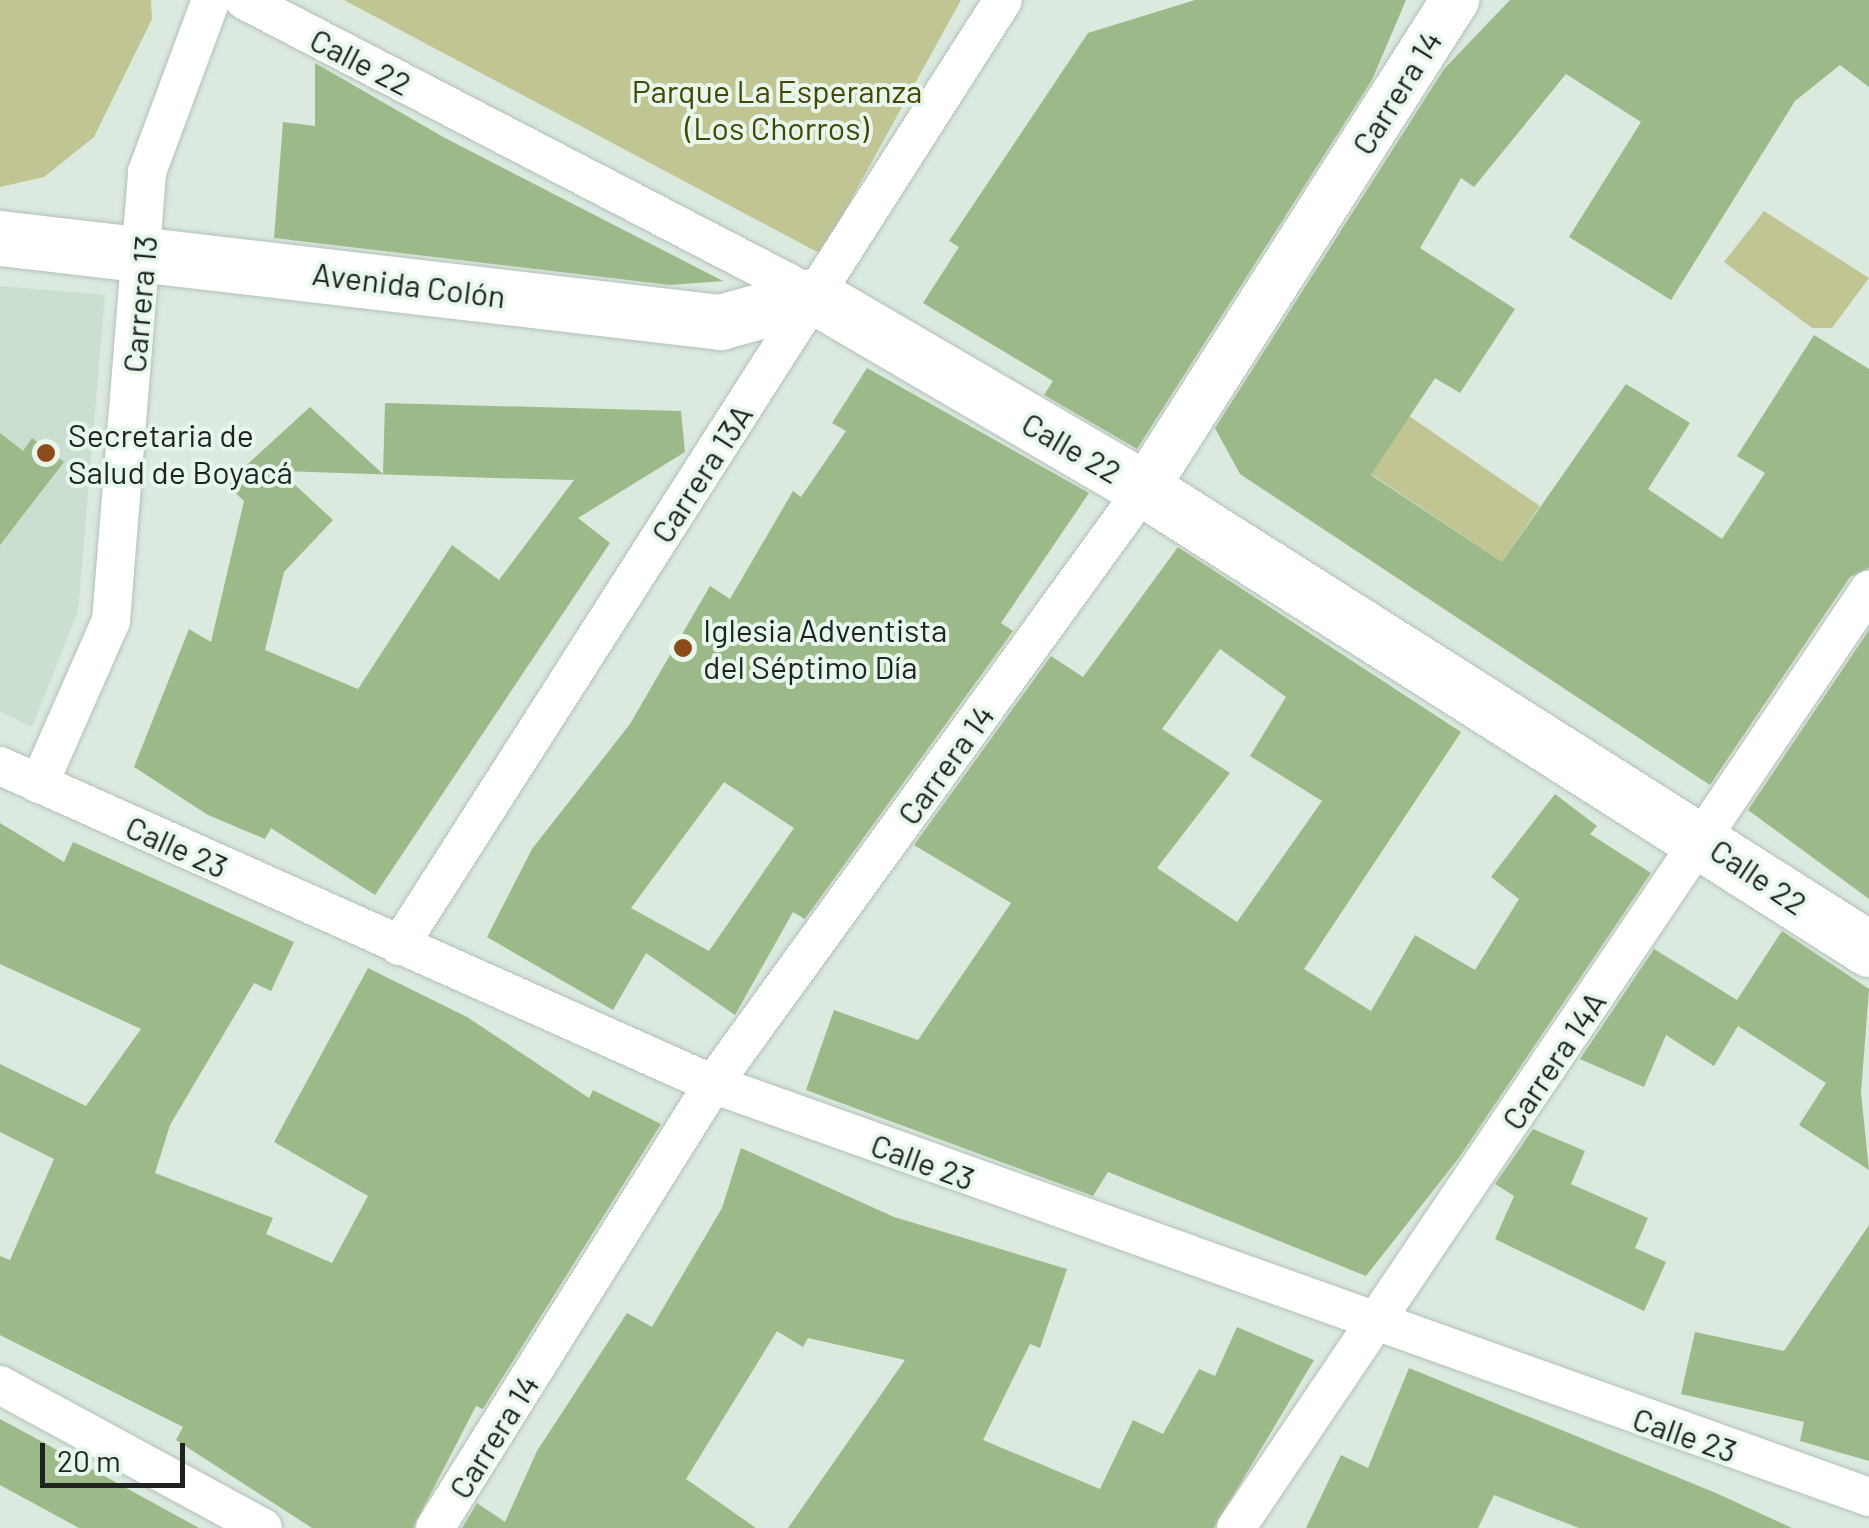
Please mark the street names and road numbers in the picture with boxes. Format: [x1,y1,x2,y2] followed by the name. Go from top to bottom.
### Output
[304,19,418,103] street label: Calle 22
[1343,23,1449,161] street label: Carrera 14
[114,234,164,374] street label: Carrera 13
[310,253,508,315] street label: Avenida Colón
[642,397,760,549] street label: Carrera 13A
[1016,403,1128,491] street label: Calle 22
[889,697,1001,831] street label: Carrera 14
[120,807,234,885] street label: Calle 23
[1703,830,1815,922] street label: Calle 22
[1493,984,1613,1136] street label: Carrera 14A
[866,1125,980,1197] street label: Calle 23
[440,1367,546,1505] street label: Carrera 14
[1628,1398,1742,1470] street label: Calle 23

